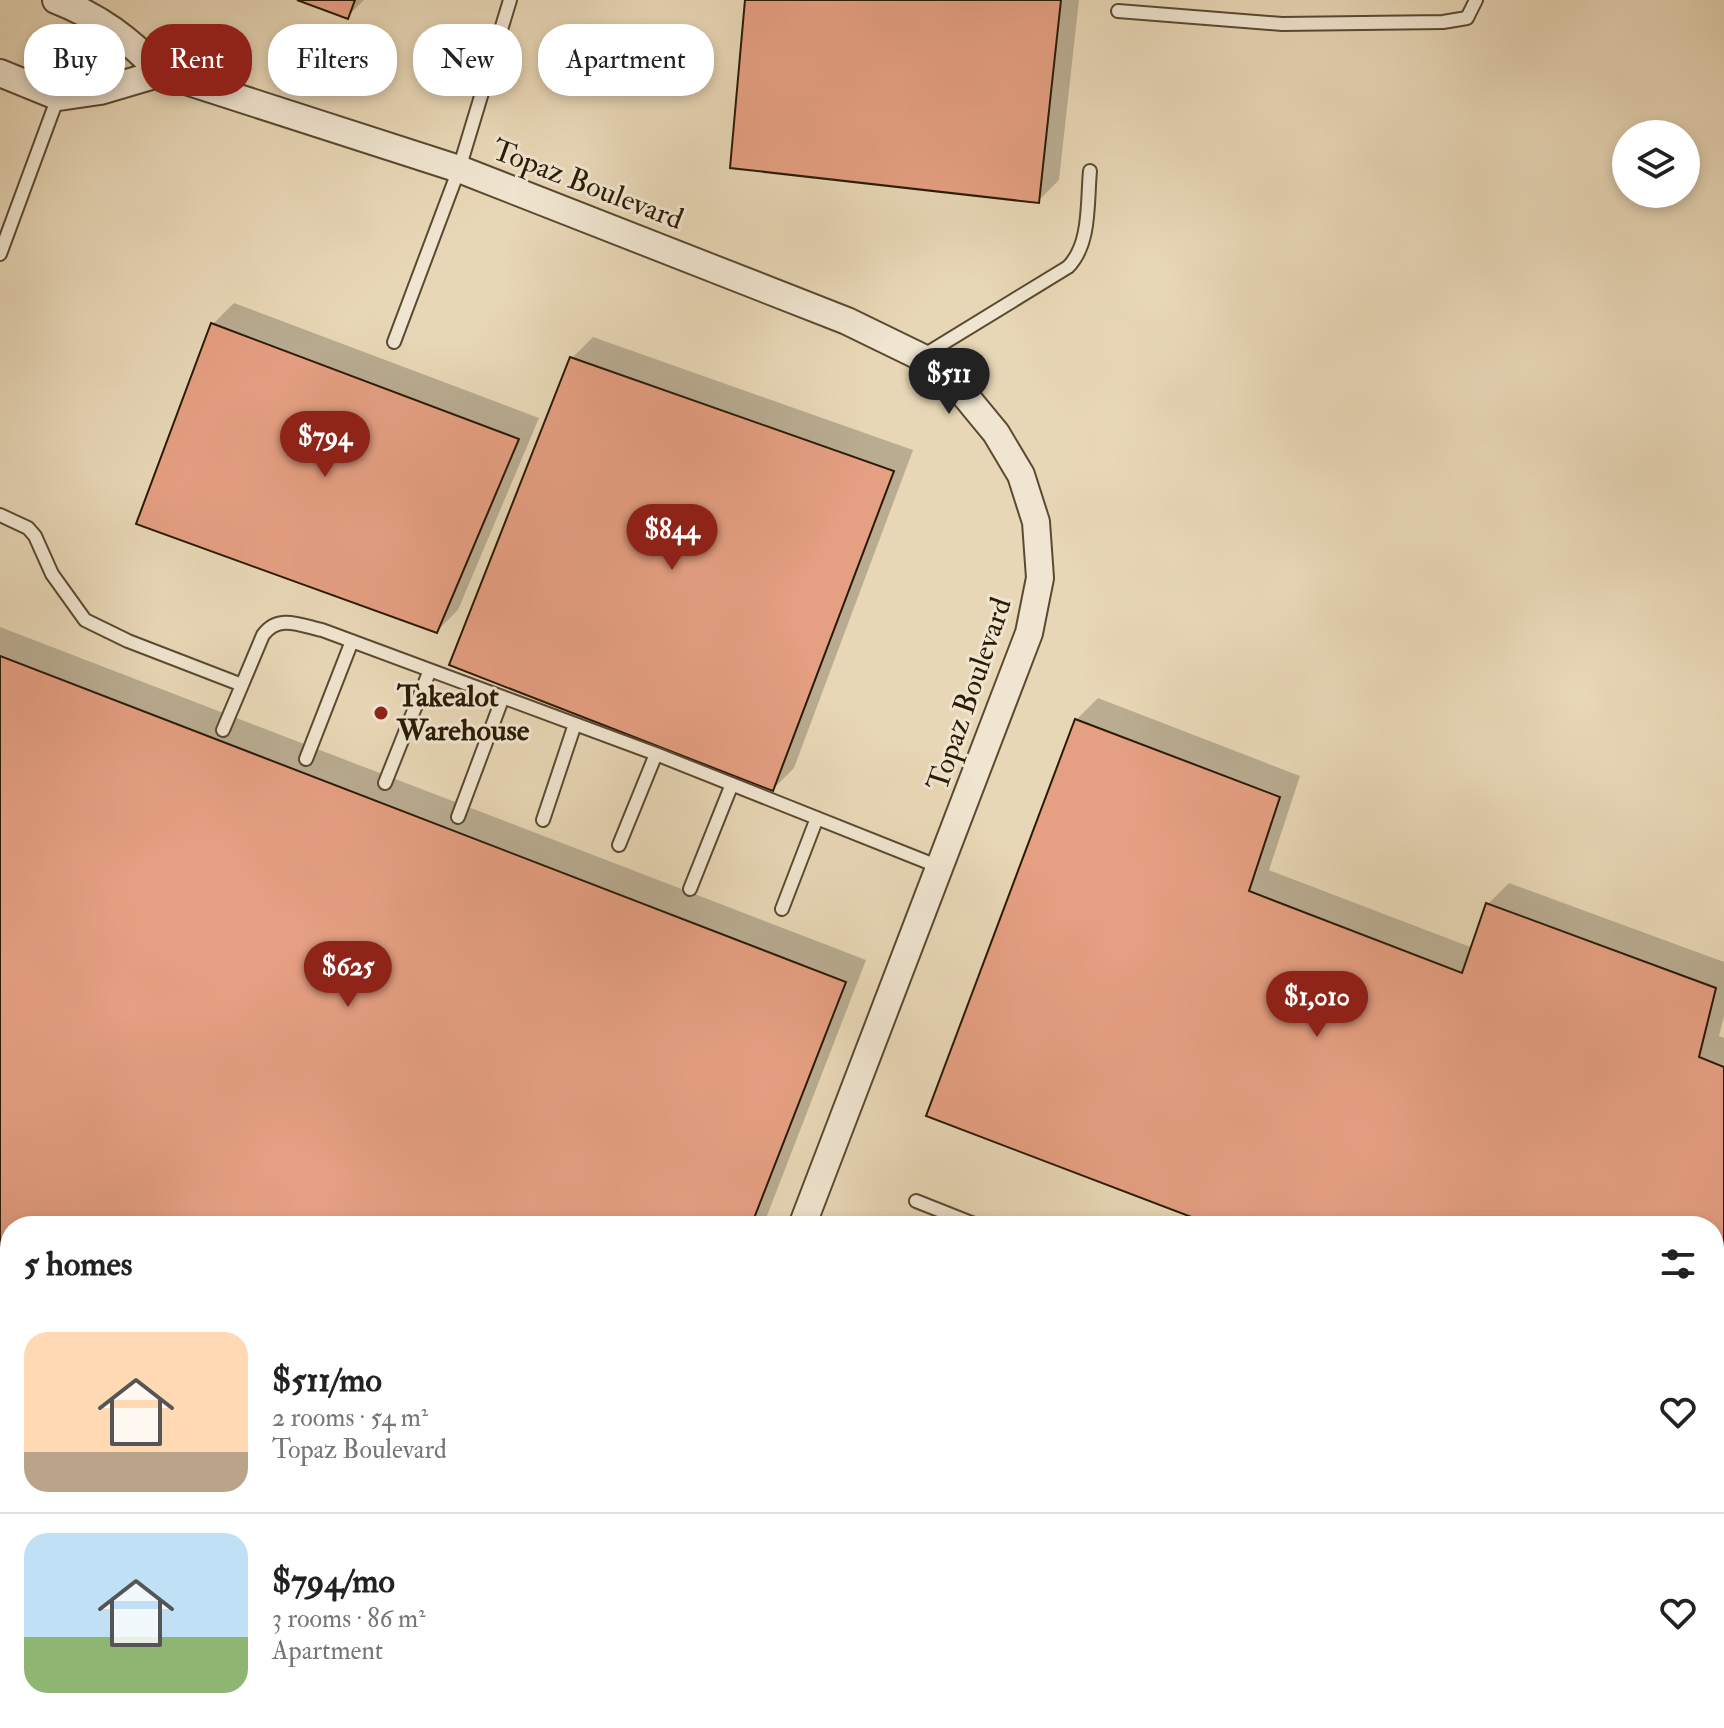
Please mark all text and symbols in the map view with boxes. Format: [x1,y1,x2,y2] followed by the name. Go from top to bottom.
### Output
[24,24,125,96] chip: Buy
[141,24,252,96] chip: Rent
[268,24,397,96] chip: Filters
[413,24,522,96] chip: New
[538,24,714,96] chip: Apartment
[1612,120,1700,208] map controls
[1612,120,1700,208] button: layers
[487,131,689,238] street label: Topaz Boulevard
[902,348,996,416] pin: $511
[927,358,971,390] text: $511
[278,411,372,479] pin: $794
[298,421,352,453] text: $794
[625,504,719,572] pin: $844
[645,514,699,546] text: $844
[919,593,1020,796] street label: Topaz Boulevard
[396,678,530,749] place label: Takealot Warehouse
[372,704,390,722] marker: Takealot Warehouse
[301,941,395,1009] pin: $625
[322,951,374,983] text: $625
[1252,971,1382,1039] pin: $1,010
[1284,981,1350,1013] text: $1,010
[1656,1242,1700,1286] icon: filters
[24,1243,132,1286] text: 5 homes
[272,1359,382,1402] text: $511/mo
[88,1364,184,1460] icon: home
[1656,1390,1700,1434] icon: heart
[272,1402,428,1434] text: 2 rooms · 54 m²
[272,1434,447,1466] text: Topaz Boulevard
[272,1560,395,1603] text: $794/mo
[88,1565,184,1661] icon: home
[1656,1591,1700,1635] icon: heart
[272,1603,426,1635] text: 3 rooms · 86 m²
[272,1635,383,1667] text: Apartment

